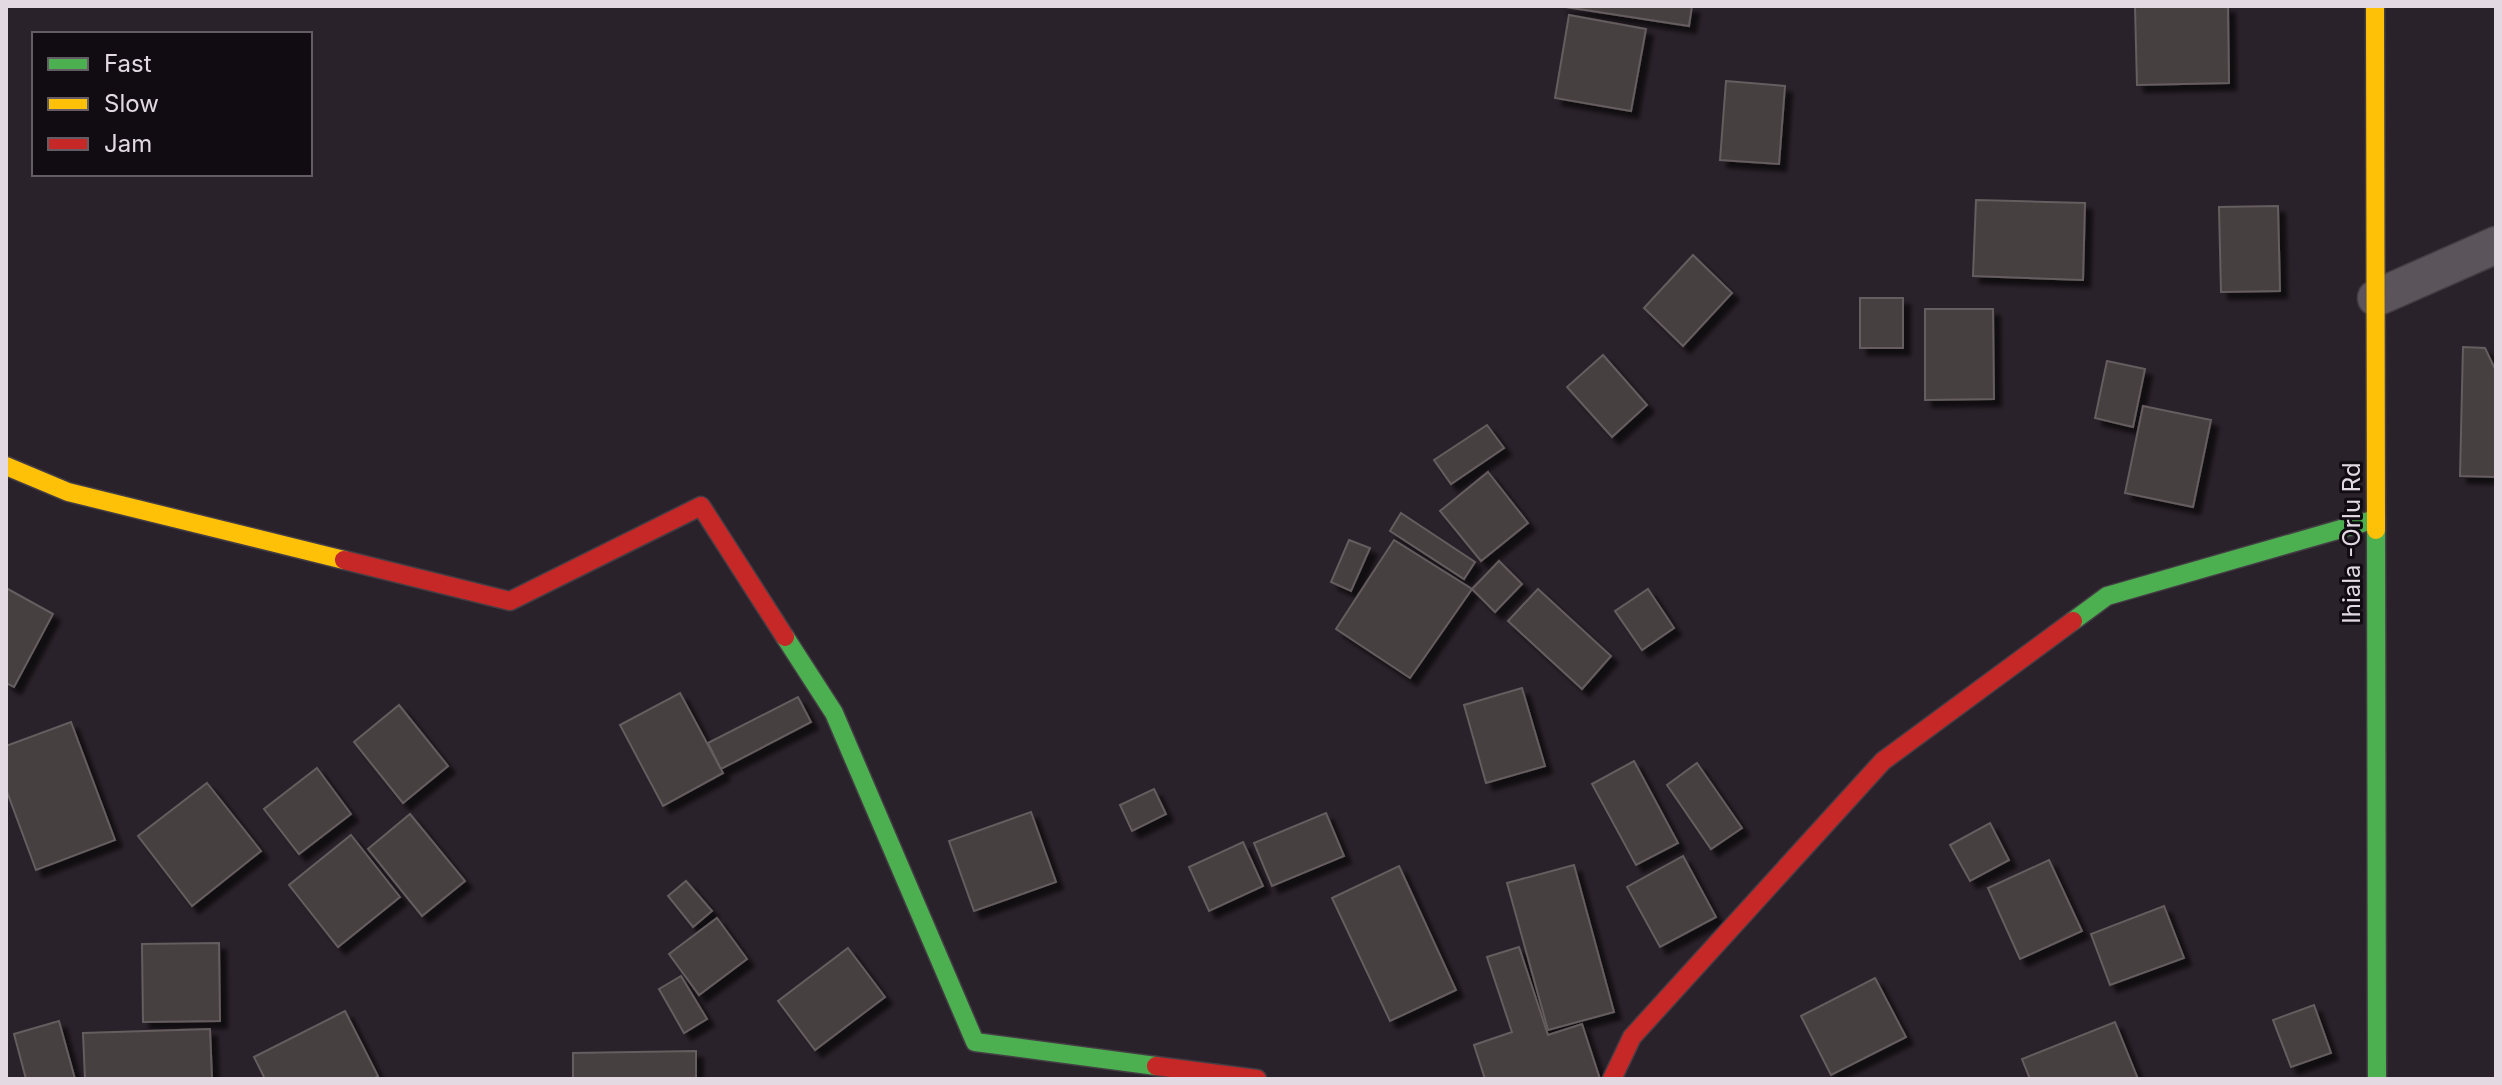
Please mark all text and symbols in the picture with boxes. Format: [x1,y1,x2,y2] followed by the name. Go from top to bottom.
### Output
[32,32,312,176] legend
[104,49,152,78] text: Fast
[104,89,159,118] text: Slow
[104,129,152,158] text: Jam
[2337,462,2366,624] street label: Ihiala -Orlu Rd

